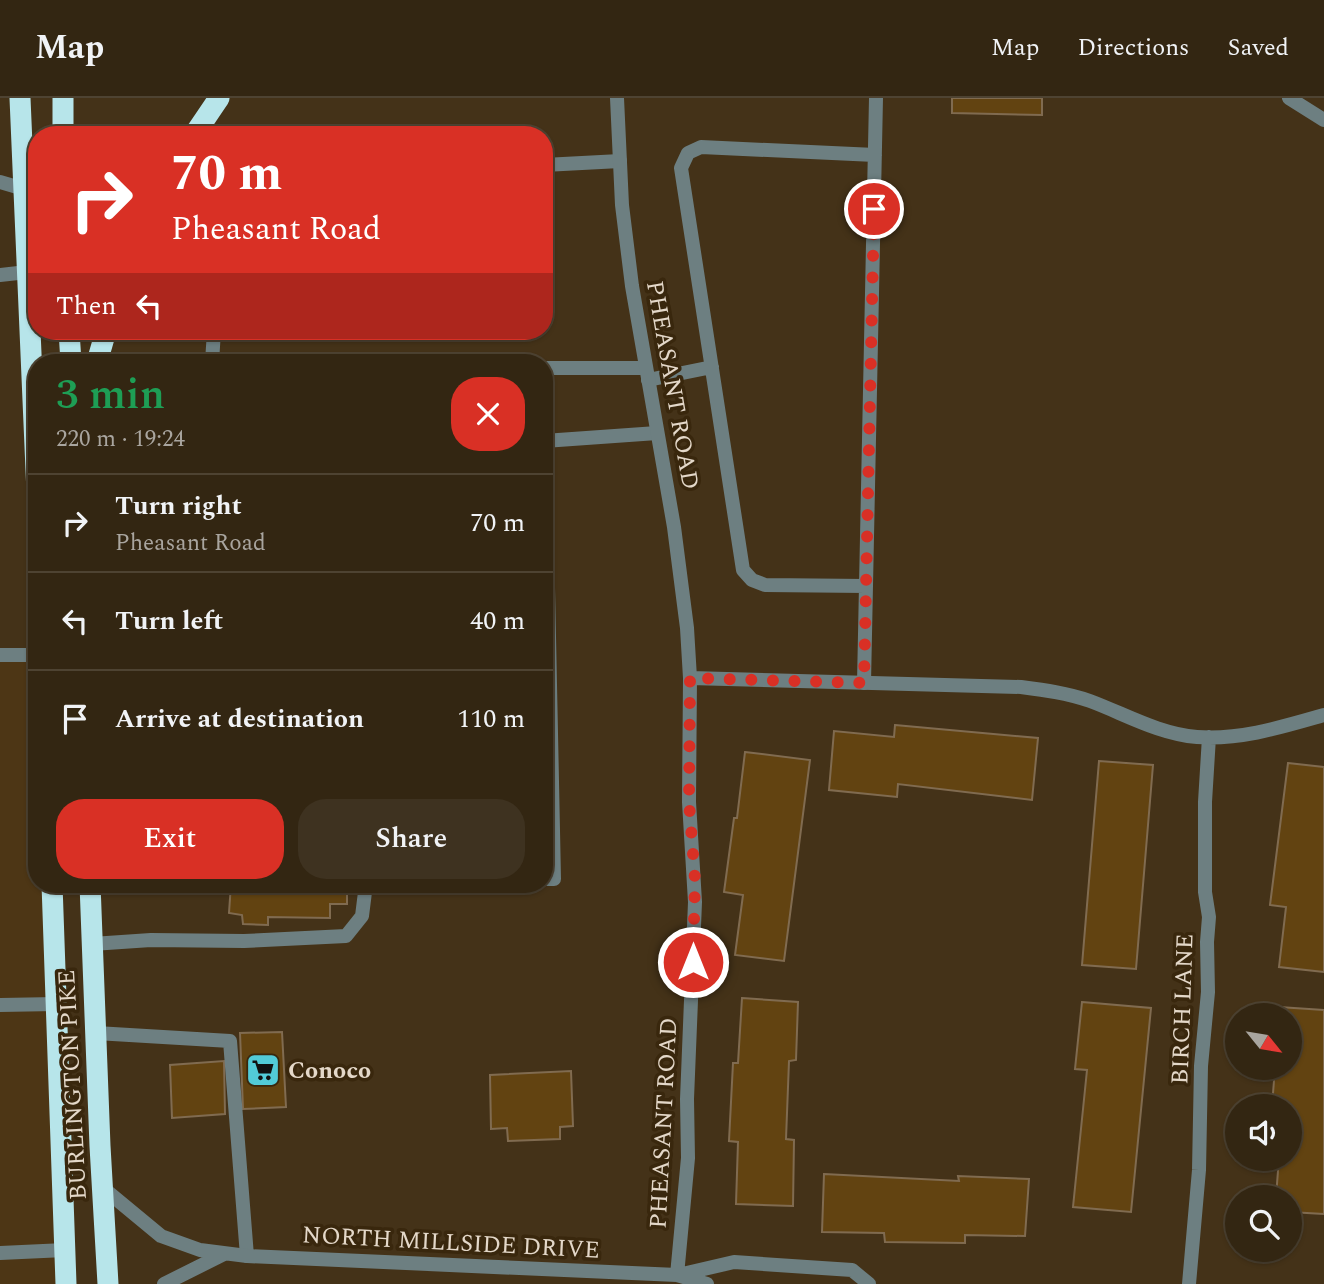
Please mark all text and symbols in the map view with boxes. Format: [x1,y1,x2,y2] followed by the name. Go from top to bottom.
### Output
[35,23,104,73] text: Map
[991,30,1039,66] text: Map
[1077,30,1189,66] text: Directions
[1227,30,1289,66] text: Saved
[171,137,282,212] text: 70 m
[56,154,147,245] icon: right
[844,179,904,239] pin
[855,190,893,228] icon: arrive
[171,205,381,254] text: Pheasant Road
[636,278,708,492] street label: PHEASANT ROAD
[56,286,116,326] text: Then
[130,287,168,325] icon: left
[56,364,165,427] text: 3 min
[451,377,525,451] button: close
[56,422,185,457] text: 220 m · 19:24
[115,486,242,526] text: Turn right
[470,503,525,543] text: 70 m
[56,504,94,542] icon: right
[115,526,266,561] text: Pheasant Road
[115,601,223,641] text: Turn left
[470,601,525,641] text: 40 m
[56,602,94,640] icon: left
[115,699,364,739] text: Arrive at destination
[457,699,525,739] text: 110 m
[56,700,94,738] icon: arrive
[56,799,284,879] button: Exit
[298,799,525,879] button: Share
[656,925,730,999] position arrow
[1162,933,1204,1085] street label: BIRCH LANE
[49,969,97,1201] street label: BURLINGTON PIKE
[1225,1003,1302,1080] north arrow
[1225,1003,1302,1262] map controls
[640,1017,688,1230] street label: PHEASANT ROAD
[244,1051,282,1089] supermarket icon: Conoco
[288,1053,371,1089] place label: Conoco
[1225,1094,1302,1171] button: sound
[1225,1185,1302,1262] button: search
[301,1217,601,1269] street label: NORTH MILLSIDE DRIVE

